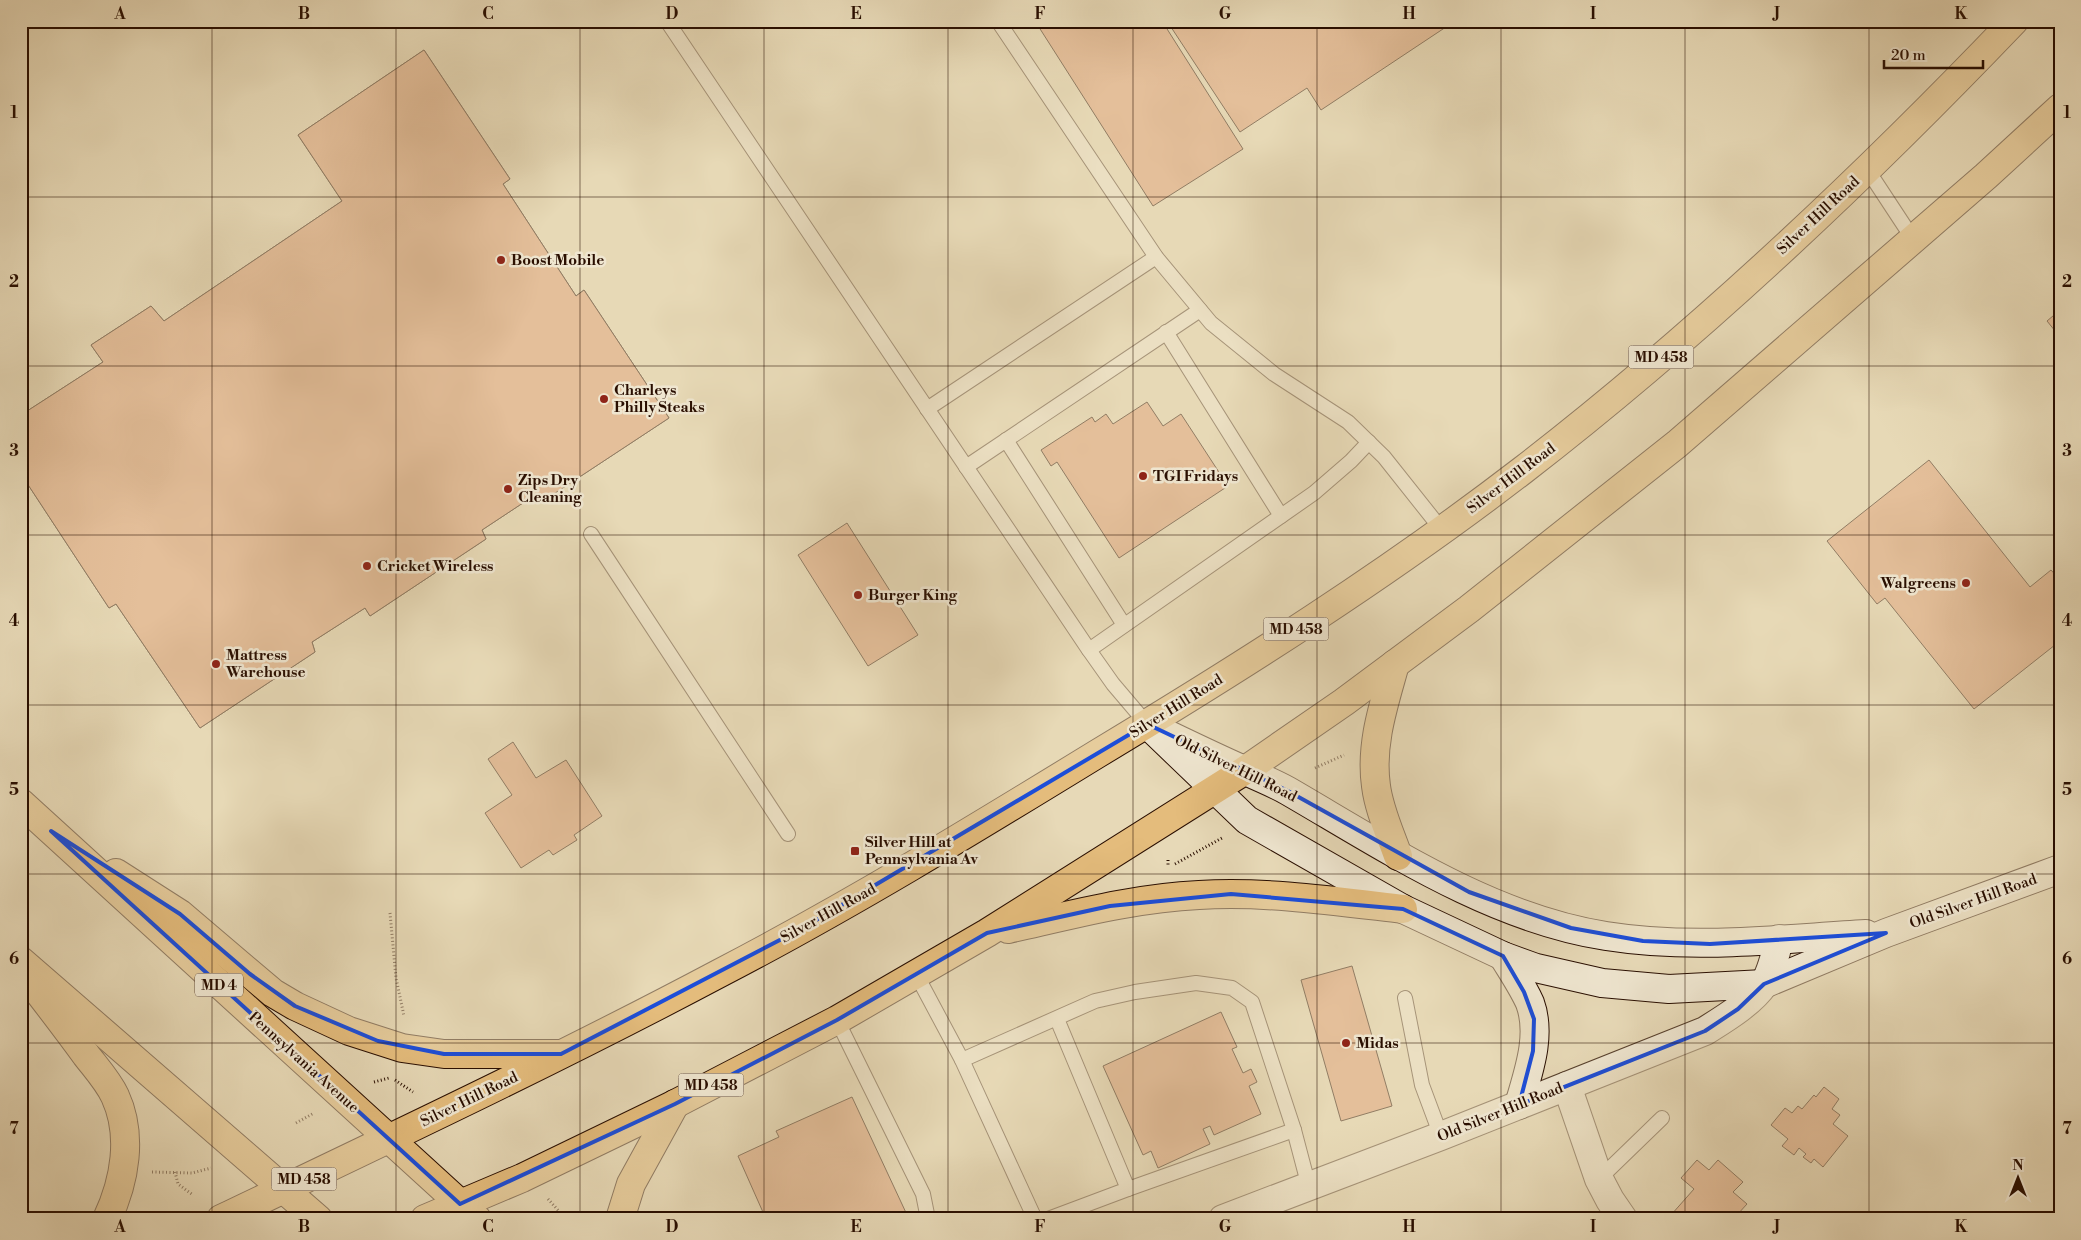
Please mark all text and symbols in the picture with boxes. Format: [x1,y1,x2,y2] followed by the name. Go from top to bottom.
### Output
[113,4,126,24] text: A
[298,4,310,24] text: B
[482,4,494,24] text: C
[666,4,679,24] text: D
[850,4,862,24] text: E
[1034,4,1046,24] text: F
[1219,4,1232,24] text: G
[1402,4,1416,24] text: H
[1590,4,1596,24] text: I
[1772,4,1780,24] text: J
[1955,4,1969,24] text: K
[1884,38,1982,70] scale bar
[1891,46,1926,65] text: 20 m
[10,103,18,123] text: 1
[2063,103,2071,123] text: 1
[1773,172,1864,259] street label: Silver Hill Road
[511,251,604,270] place label: Boost Mobile
[495,254,507,266] marker: Boost Mobile
[9,272,19,292] text: 2
[2062,272,2072,292] text: 2
[1628,346,1694,368] road number: MD 458
[614,381,705,417] place label: Charleys Philly Steaks
[598,393,610,405] marker: Charleys Philly Steaks
[1463,439,1560,518] street label: Silver Hill Road
[9,441,19,461] text: 3
[2062,441,2072,461] text: 3
[1153,467,1238,486] place label: TGI Fridays
[1137,470,1149,482] marker: TGI Fridays
[518,471,582,507] place label: Zips Dry Cleaning
[502,483,514,495] marker: Zips Dry Cleaning
[377,557,494,576] place label: Cricket Wireless
[361,560,373,572] marker: Cricket Wireless
[1880,574,1956,593] place label: Walgreens
[1960,577,1972,589] marker: Walgreens
[868,586,958,605] place label: Burger King
[852,589,864,601] marker: Burger King
[9,611,20,631] text: 4
[2062,611,2073,631] text: 4
[1264,618,1328,640] road number: MD 458
[225,646,306,682] place label: Mattress Warehouse
[210,658,222,670] marker: Mattress Warehouse
[1126,670,1227,743] street label: Silver Hill Road
[1171,731,1301,807] street label: Old Silver Hill Road
[9,780,19,800] text: 5
[2062,780,2072,800] text: 5
[865,833,978,869] place label: Silver Hill at Pennsylvania Av
[849,845,861,857] marker: Silver Hill at Pennsylvania Av
[1907,869,2040,933] street label: Old Silver Hill Road
[777,879,880,947] street label: Silver Hill Road
[9,949,19,969] text: 6
[2062,949,2072,969] text: 6
[195,974,243,996] road number: MD 4
[244,1008,363,1117] street label: Pennsylvania Avenue
[1356,1034,1399,1053] place label: Midas
[1340,1037,1352,1049] marker: Midas
[417,1067,522,1131] street label: Silver Hill Road
[678,1074,744,1096] road number: MD 458
[1435,1078,1566,1146] street label: Old Silver Hill Road
[9,1119,19,1139] text: 7
[2062,1119,2072,1139] text: 7
[1994,1152,2044,1202] north arrow
[2012,1157,2024,1175] text: N
[272,1168,336,1190] road number: MD 458
[113,1217,126,1237] text: A
[298,1217,310,1237] text: B
[482,1217,494,1237] text: C
[666,1217,679,1237] text: D
[850,1217,862,1237] text: E
[1034,1217,1046,1237] text: F
[1219,1217,1232,1237] text: G
[1402,1217,1416,1237] text: H
[1590,1217,1596,1237] text: I
[1772,1217,1780,1237] text: J
[1955,1217,1969,1237] text: K

